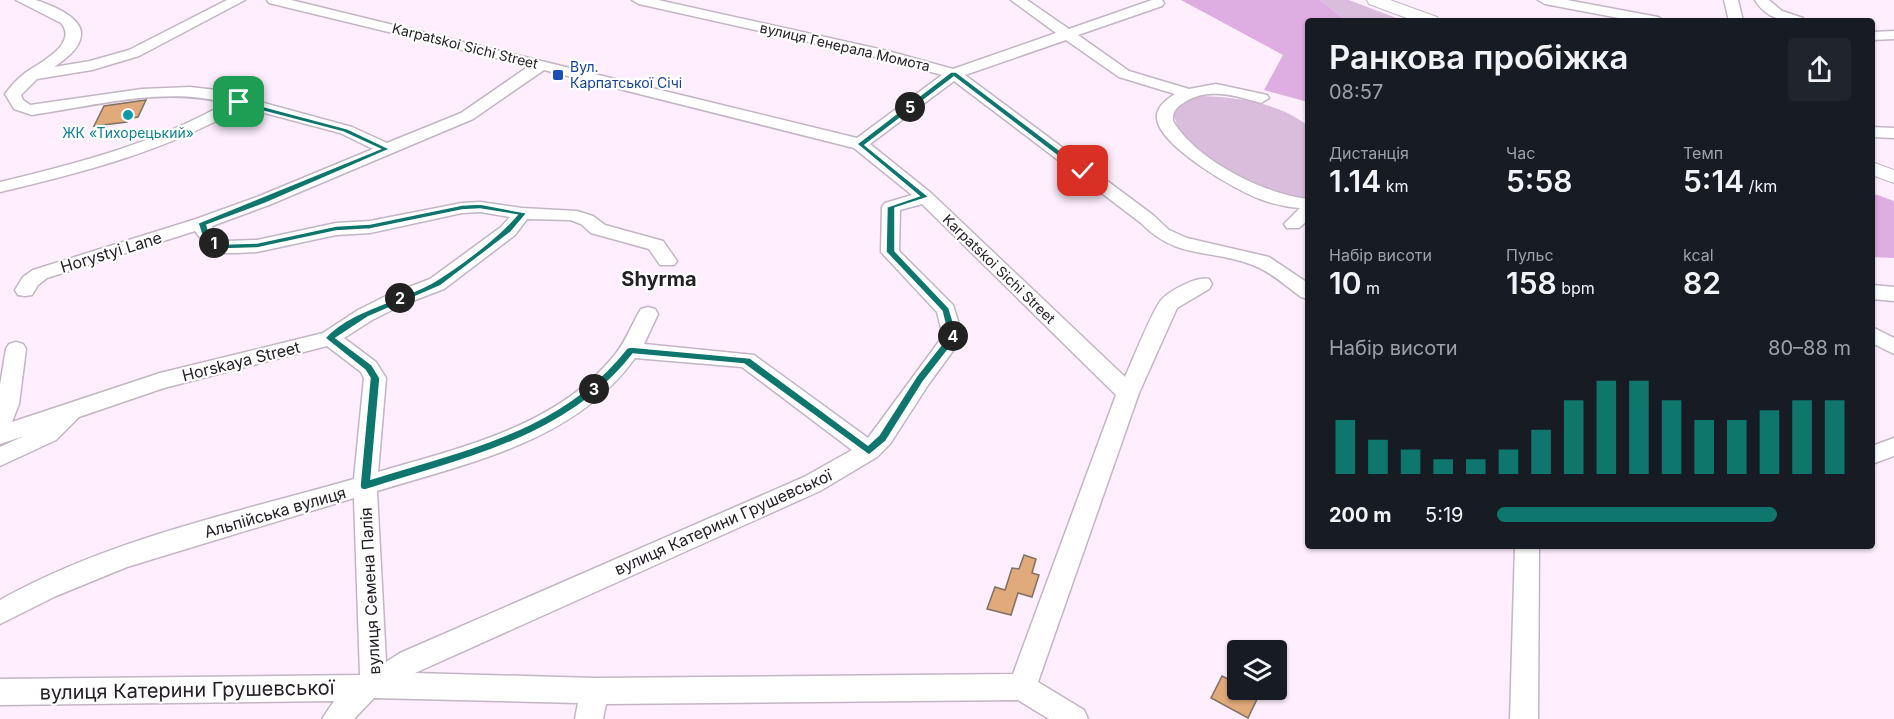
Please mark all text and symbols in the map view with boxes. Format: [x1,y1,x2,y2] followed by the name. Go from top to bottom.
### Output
[390,19,540,72] street label: Karpatskoi Sichi Street
[758,19,932,74] street label: вулиця Генерала Момота
[1329,37,1628,77] text: Ранкова пробіжка
[1788,38,1851,101] button: share
[570,58,682,91] place label: Вул. Карпатської Січі
[551,68,565,82] marker: Вул. Карпатської Січі
[213,76,264,127] pin
[1329,80,1383,104] text: 08:57
[222,85,255,118] icon: arrive
[895,92,925,122] pin: 5
[905,97,915,117] text: 5
[121,108,135,122] marker: ЖК «Тихорецький»
[62,124,194,141] place label: ЖК «Тихорецький»
[1329,143,1409,163] text: Дистанція
[1506,143,1535,163] text: Час
[1683,143,1723,163] text: Темп
[1057,145,1108,196] pin
[1066,154,1099,187] icon: check
[1329,163,1381,199] text: 1.14
[1506,163,1573,199] text: 5:58
[1683,163,1744,199] text: 5:14
[1381,176,1409,196] text: km
[1744,176,1777,196] text: /km
[940,211,1059,327] street label: Karpatskoi Sichi Street
[58,227,164,277] street label: Horystyi Lane
[199,228,229,258] pin: 1
[211,233,217,253] text: 1
[1329,245,1432,265] text: Набір висоти
[1506,245,1554,265] text: Пульс
[1683,245,1714,265] text: kcal
[1329,265,1361,301] text: 10
[1506,265,1557,301] text: 158
[1683,265,1721,301] text: 82
[621,267,697,291] district label: Shyrma
[1361,278,1380,298] text: m
[1557,278,1595,298] text: bpm
[385,283,415,313] pin: 2
[395,288,405,308] text: 2
[938,321,968,351] pin: 4
[948,326,958,346] text: 4
[1329,336,1458,360] text: Набір висоти
[1768,336,1851,360] text: 80–88 m
[180,337,302,385] street label: Horskaya Street
[579,374,609,404] pin: 3
[589,379,599,399] text: 3
[611,464,836,579] street label: вулиця Катерини Грушевської
[202,482,348,542] street label: Альпійська вулиця
[1329,503,1392,527] text: 200 m
[1425,503,1463,527] text: 5:19
[356,507,384,675] street label: вулиця Семена Палія
[1227,640,1287,700] map controls
[1227,640,1287,700] button: layers
[39,675,336,705] street label: вулиця Катерини Грушевської

